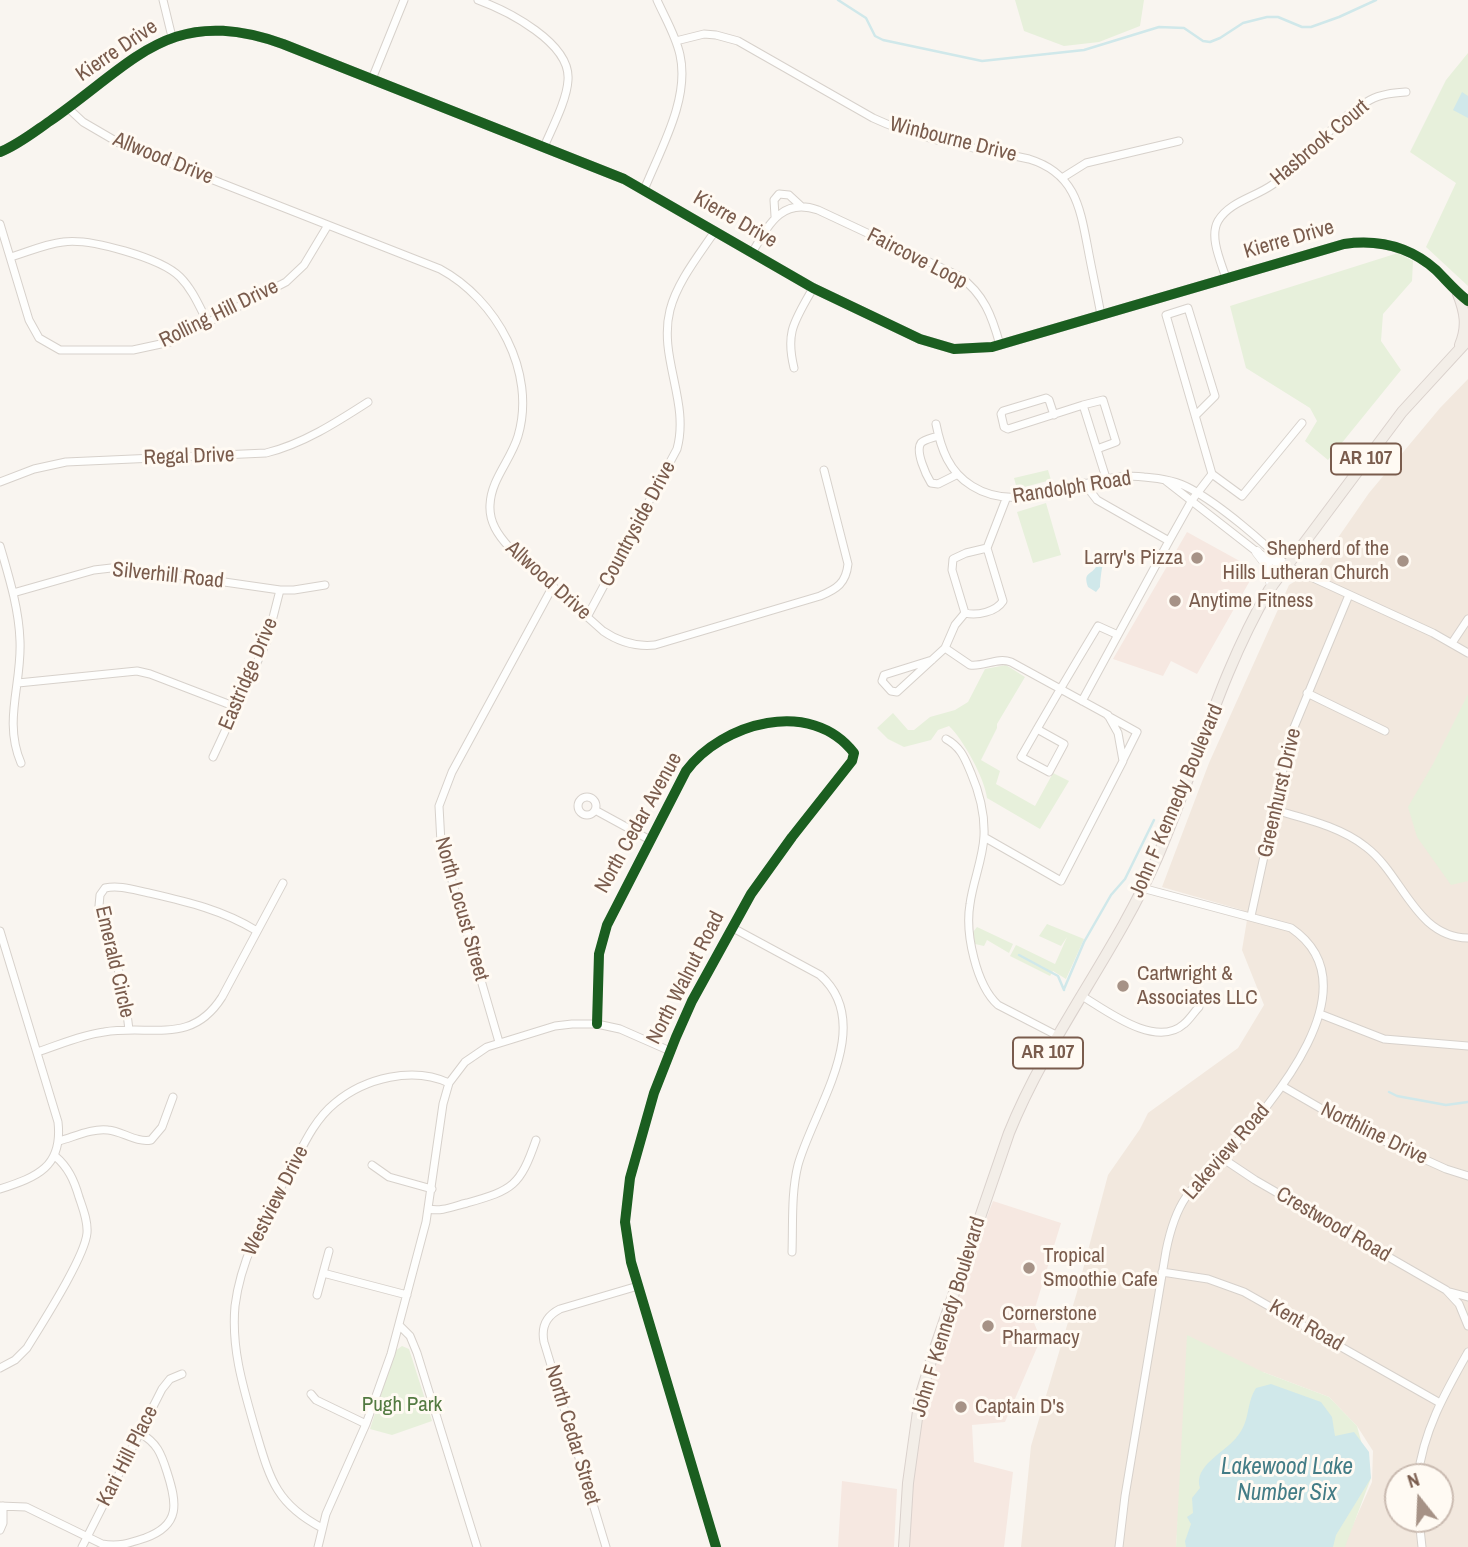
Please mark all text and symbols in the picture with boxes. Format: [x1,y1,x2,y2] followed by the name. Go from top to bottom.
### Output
[71,15,163,87] street label: Kierre Drive
[1266,95,1374,191] street label: Hasbrook Court
[887,112,1019,168] street label: Winbourne Drive
[109,127,217,191] street label: Allwood Drive
[689,186,781,254] street label: Kierre Drive
[1241,215,1337,265] street label: Kierre Drive
[863,223,971,295] street label: Faircove Loop
[155,274,283,354] street label: Rolling Hill Drive
[143,443,235,471] street label: Regal Drive
[1331,444,1401,474] road number: AR 107
[594,457,682,591] street label: Countryside Drive
[1011,466,1133,510] street label: Randolph Road
[500,536,596,626] street label: Allwood Drive
[1222,536,1389,586] place label: Shepherd of the Hills Lutheran Church
[1084,545,1183,571] place label: Larry's Pizza
[1189,550,1205,566] marker: Larry's Pizza
[1395,553,1411,569] marker: Shepherd of the Hills Lutheran Church
[111,558,225,594] street label: Silverhill Road
[1189,588,1313,614] place label: Anytime Fitness
[1167,593,1183,609] marker: Anytime Fitness
[214,614,284,734] street label: Eastridge Drive
[1125,700,1229,902] street label: John F Kennedy Boulevard
[1253,726,1307,860] street label: Greenhurst Drive
[590,748,688,898] street label: North Cedar Avenue
[428,834,494,984] street label: North Locust Street
[89,904,139,1020] street label: Emerald Circle
[642,907,730,1049] street label: North Walnut Road
[1137,961,1258,1011] place label: Cartwright & Associates LLC
[1115,978,1131,994] marker: Cartwright & Associates LLC
[1013,1037,1083,1068] road number: AR 107
[1316,1097,1432,1171] street label: Northline Drive
[1179,1099,1275,1205] street label: Lakeview Road
[237,1142,315,1260] street label: Westview Drive
[1271,1182,1395,1268] street label: Crestwood Road
[907,1214,991,1420] street label: John F Kennedy Boulevard
[1043,1243,1158,1293] place label: Tropical Smoothie Cafe
[1021,1260,1037,1276] marker: Tropical Smoothie Cafe
[1264,1295,1348,1357] street label: Kent Road
[1002,1301,1097,1351] place label: Cornerstone Pharmacy
[980,1318,996,1334] marker: Cornerstone Pharmacy
[539,1362,605,1508] street label: North Cedar Street
[362,1392,442,1418] park label: Pugh Park
[975,1394,1064,1420] place label: Captain D's
[953,1399,969,1415] marker: Captain D's
[92,1402,164,1510] street label: Kari Hill Place
[1221,1454,1353,1508] water label: Lakewood Lake Number Six
[1384,1463,1454,1533] north arrow
[1404,1466,1422,1494] text: N

